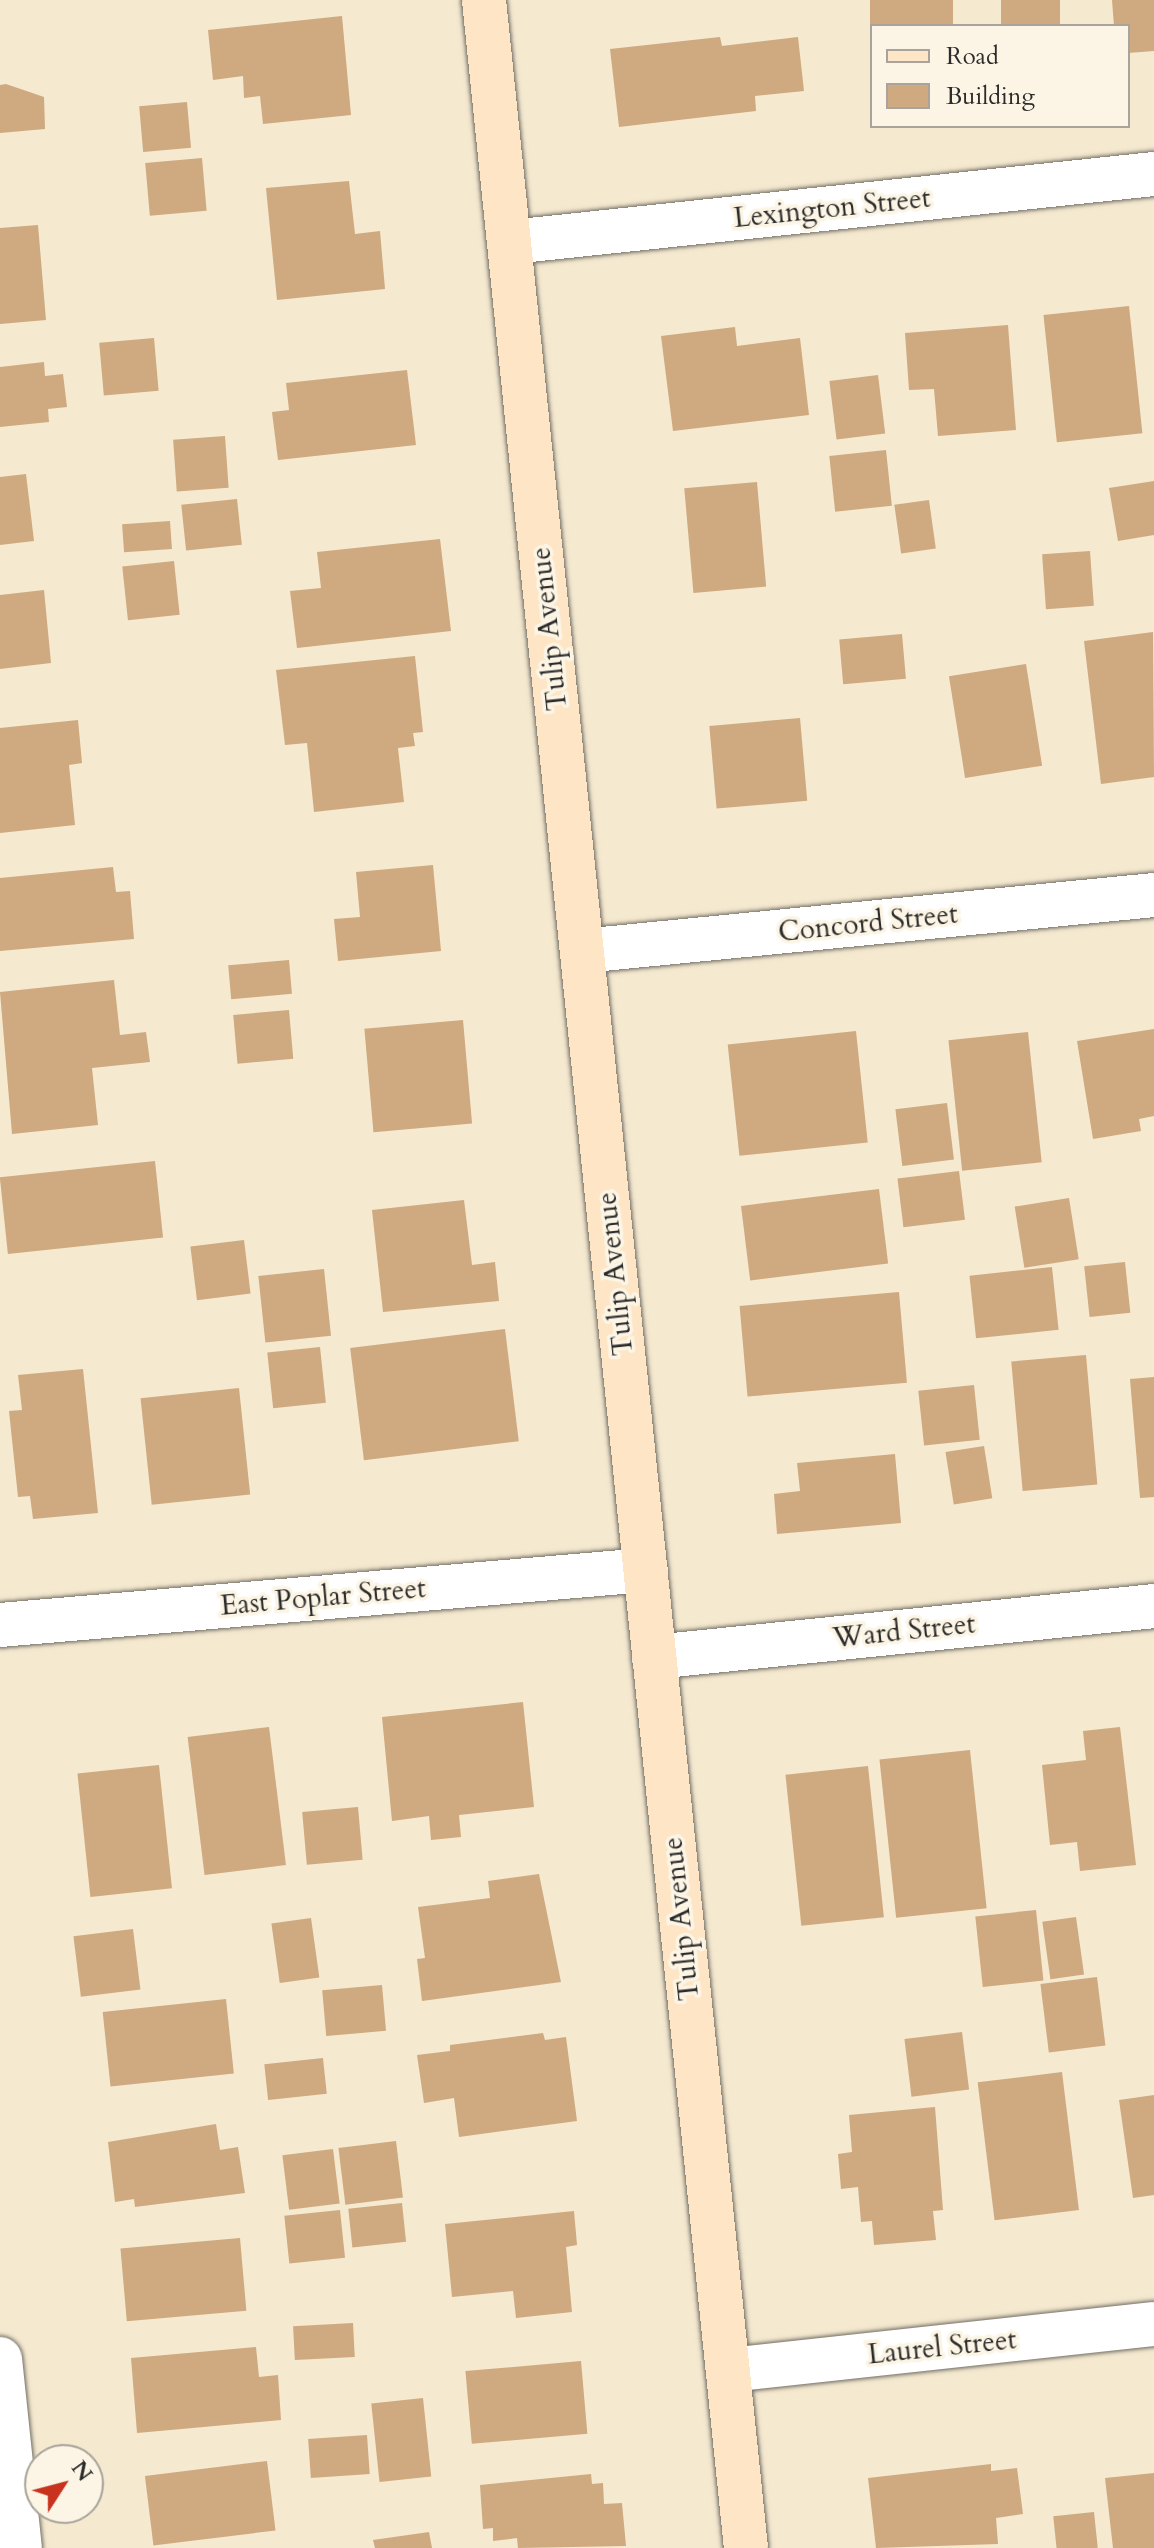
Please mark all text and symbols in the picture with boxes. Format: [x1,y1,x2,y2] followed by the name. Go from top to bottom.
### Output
[870,24,1130,128] legend
[946,40,999,73] text: Road
[946,80,1035,113] text: Building
[732,181,932,235] street label: Lexington Street
[524,546,574,712] street label: Tulip Avenue
[777,897,959,949] street label: Concord Street
[590,1191,640,1357] street label: Tulip Avenue
[219,1571,427,1623] street label: East Poplar Street
[831,1607,977,1655] street label: Ward Street
[656,1836,706,2002] street label: Tulip Avenue
[866,2322,1018,2372] street label: Laurel Street
[24,2444,104,2524] north arrow
[64,2455,100,2488] text: N

